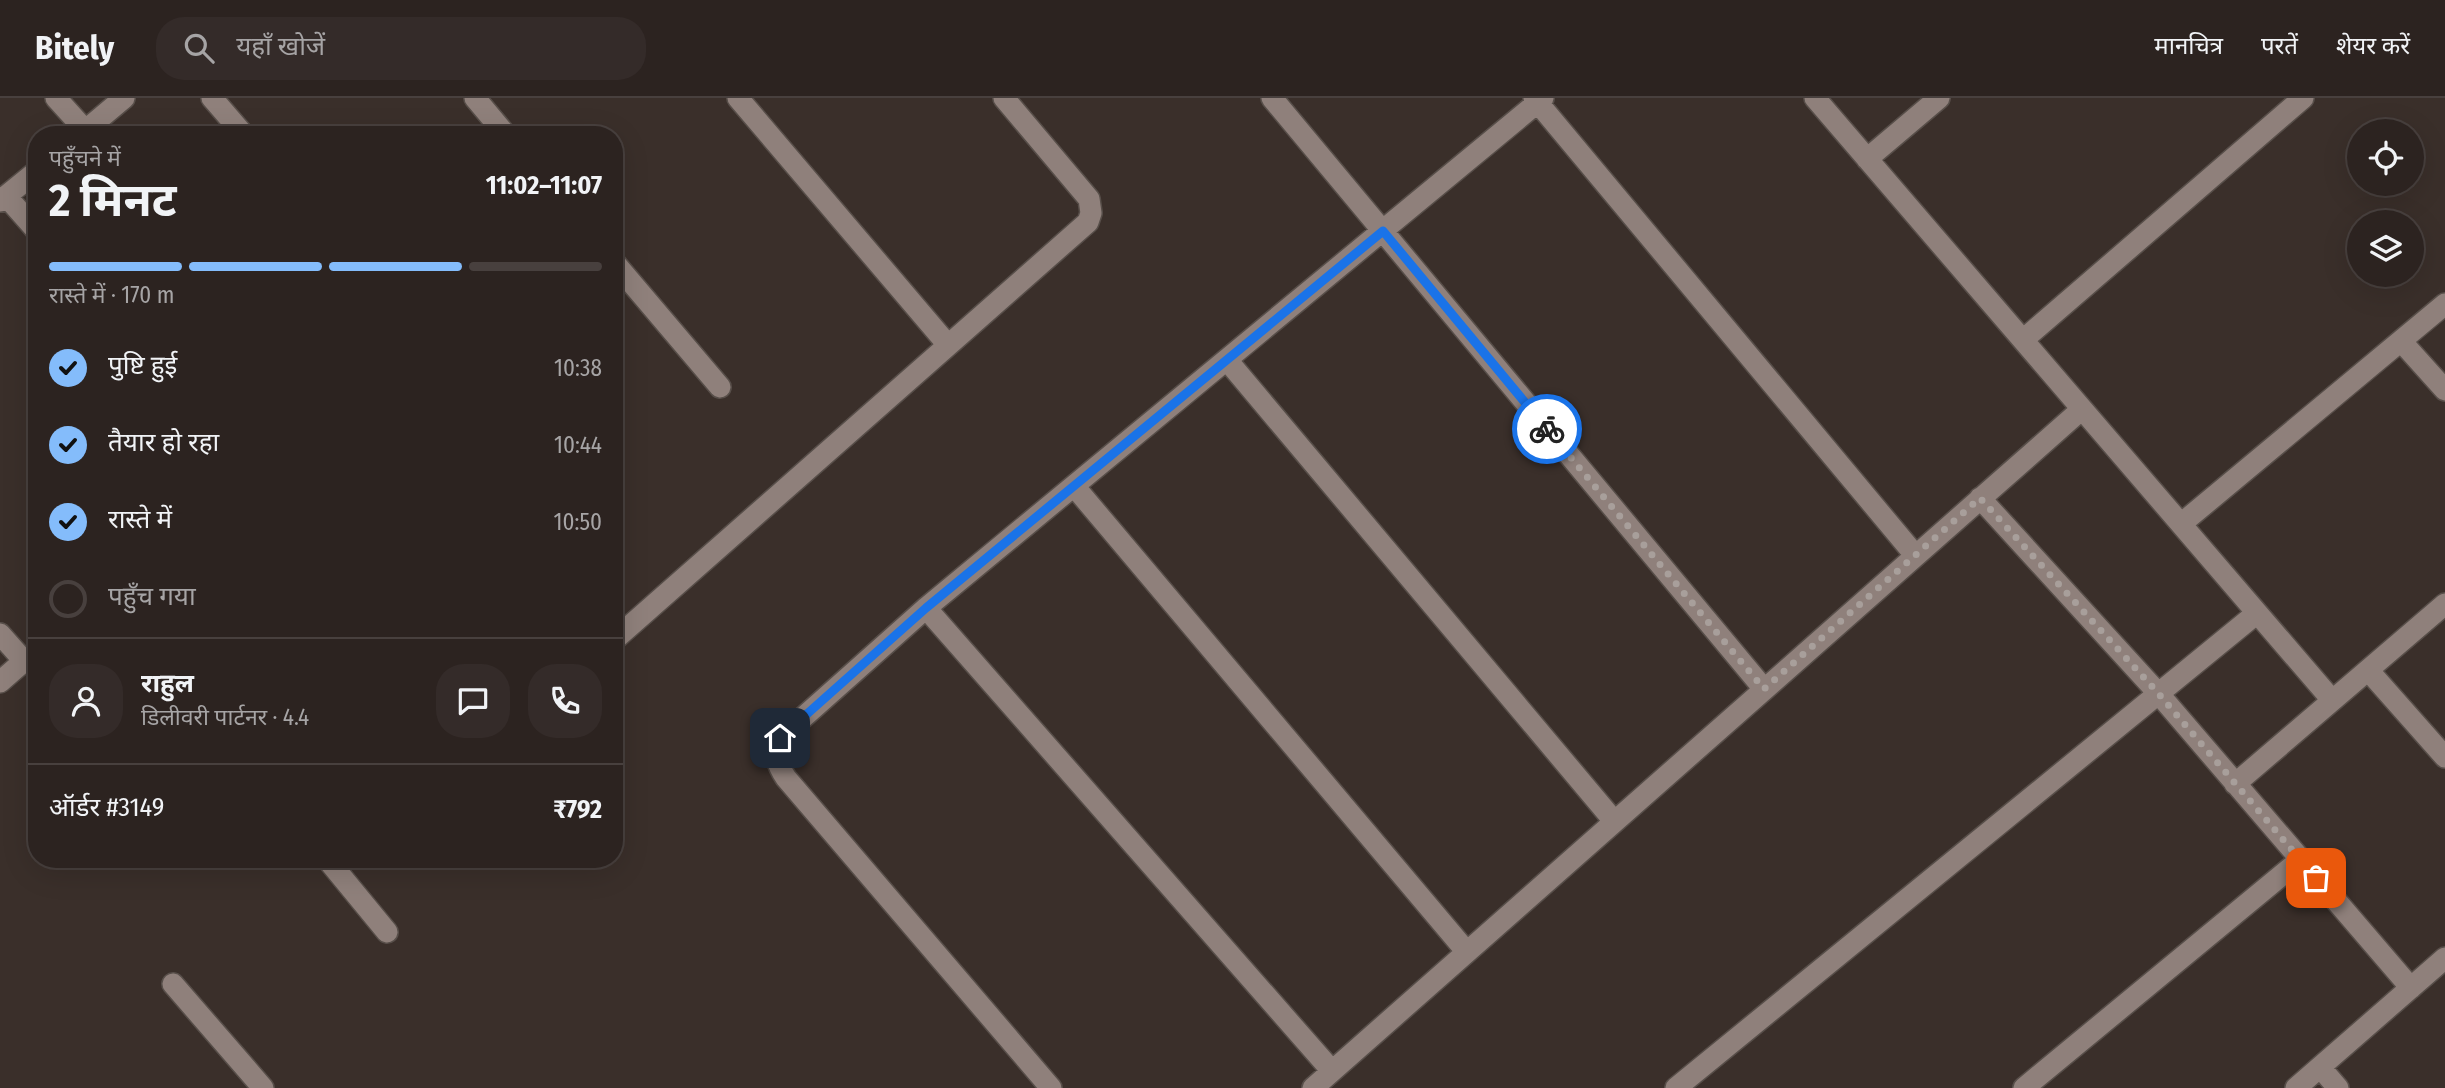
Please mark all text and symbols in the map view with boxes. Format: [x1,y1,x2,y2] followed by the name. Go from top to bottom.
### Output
[156,17,646,80] search box
[35,28,114,68] text: Bitely
[180,29,218,67] icon: search
[236,31,325,62] text: यहाँ खोजें
[2154,32,2223,60] text: मानचित्र
[2261,32,2298,60] text: परतें
[2336,32,2410,60] text: शेयर करें
[2347,119,2424,287] map controls
[2347,119,2424,196] button: locate
[49,144,121,172] text: पहुँचने में
[486,170,602,201] text: 11:02–11:07
[49,173,176,228] text: 2 मिनट
[2347,210,2424,287] button: layers
[49,281,174,309] text: रास्ते में · 170 m
[49,349,87,387] icon: check
[108,350,177,381] text: पुष्टि हुई
[554,354,602,382] text: 10:38
[1512,394,1582,464] courier
[1528,410,1566,448] icon: bike
[49,426,87,464] icon: check
[108,427,219,458] text: तैयार हो रहा
[554,431,602,459] text: 10:44
[49,503,87,541] icon: check
[108,504,172,535] text: रास्ते में
[554,508,602,536] text: 10:50
[108,581,196,612] text: पहुँच गया
[49,664,123,738] button: person
[436,664,510,738] button: chat
[528,664,602,738] button: phone
[141,668,194,699] text: राहुल
[141,703,309,731] text: डिलीवरी पार्टनर · 4.4
[750,708,810,768] pin
[761,719,799,757] icon: home
[49,792,164,823] text: ऑर्डर #3149
[553,794,602,825] text: ₹792
[2286,848,2346,908] pin
[2297,859,2335,897] icon: bag

